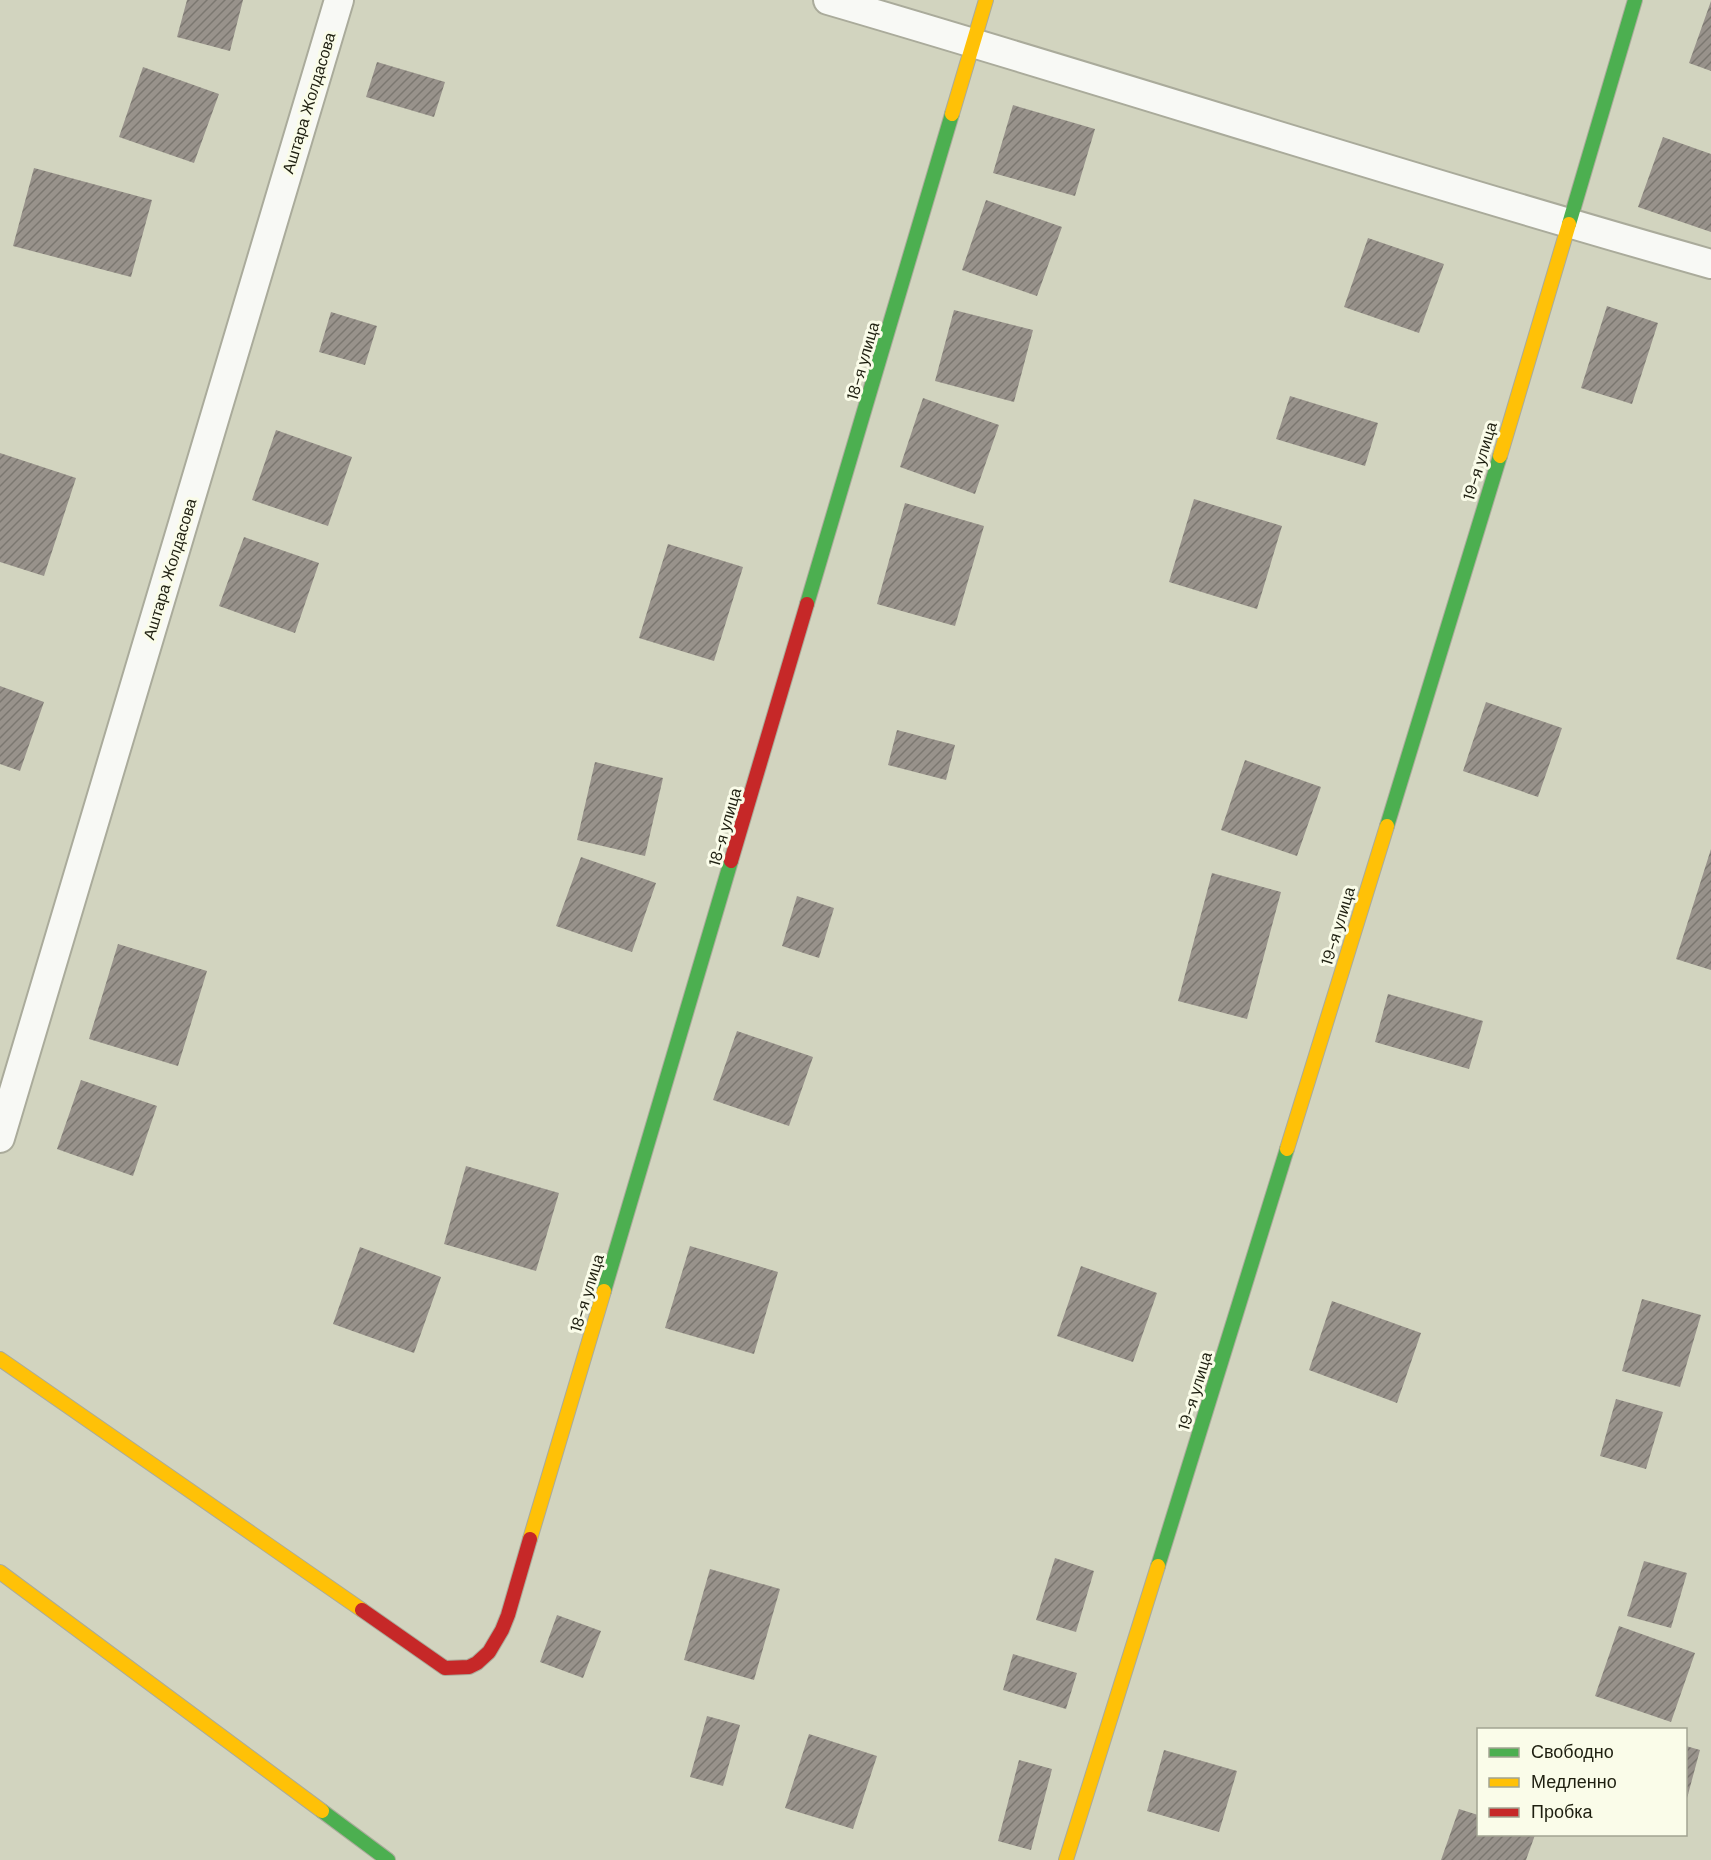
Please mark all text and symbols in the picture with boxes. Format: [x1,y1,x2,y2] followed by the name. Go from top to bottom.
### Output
[278,30,341,176] street label: Аштара Жолдасова
[842,319,884,402] street label: 18-я улица
[1458,419,1502,503] street label: 19-я улица
[139,496,202,642] street label: Аштара Жолдасова
[704,785,746,868] street label: 18-я улица
[1316,884,1360,968] street label: 19-я улица
[565,1251,609,1334] street label: 18-я улица
[1173,1349,1217,1433] street label: 19-я улица
[1477,1728,1687,1836] legend
[1531,1740,1614,1764] text: Свободно
[1531,1770,1617,1794] text: Медленно
[1531,1800,1594,1824] text: Пробка

